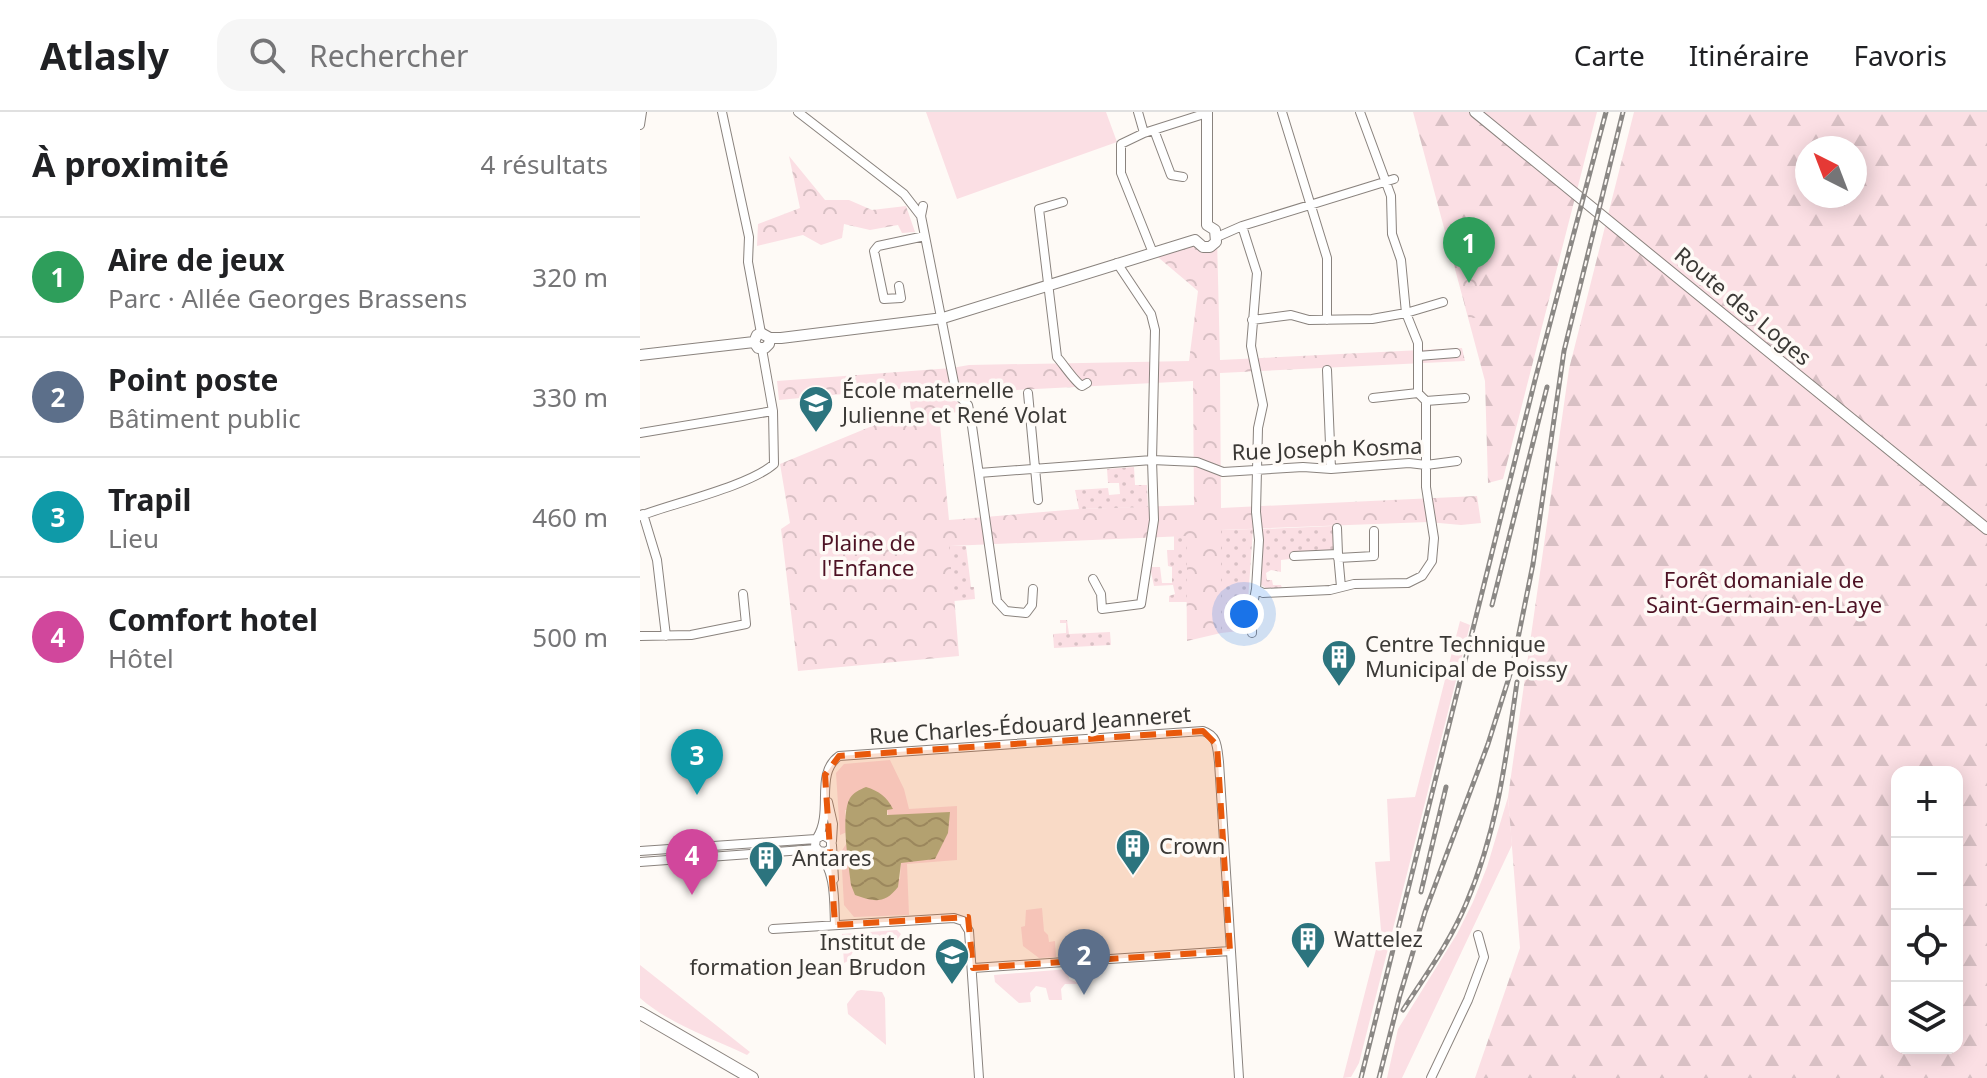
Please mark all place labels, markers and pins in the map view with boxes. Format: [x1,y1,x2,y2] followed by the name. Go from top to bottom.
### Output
[1443,217,1495,283] pin: 1
[840,374,1067,429] place label: École maternelle Julienne et René Volat
[797,384,835,434] school or university icon: École maternelle Julienne et René Volat
[1365,628,1568,683] place label: Centre Technique Municipal de Poissy
[1320,638,1358,688] building icon: Centre Technique Municipal de Poissy
[671,729,723,795] pin: 3
[1114,827,1152,877] building icon: Crown
[666,829,718,895] pin: 4
[1159,830,1225,860] place label: Crown
[747,839,785,889] building icon: Antares
[792,842,872,872] place label: Antares
[1289,920,1327,970] building icon: Wattelez
[1334,923,1423,953] place label: Wattelez
[689,926,926,981] place label: Institut de formation Jean Brudon
[1058,929,1110,995] pin: 2
[933,936,971,986] school or university icon: Institut de formation Jean Brudon

